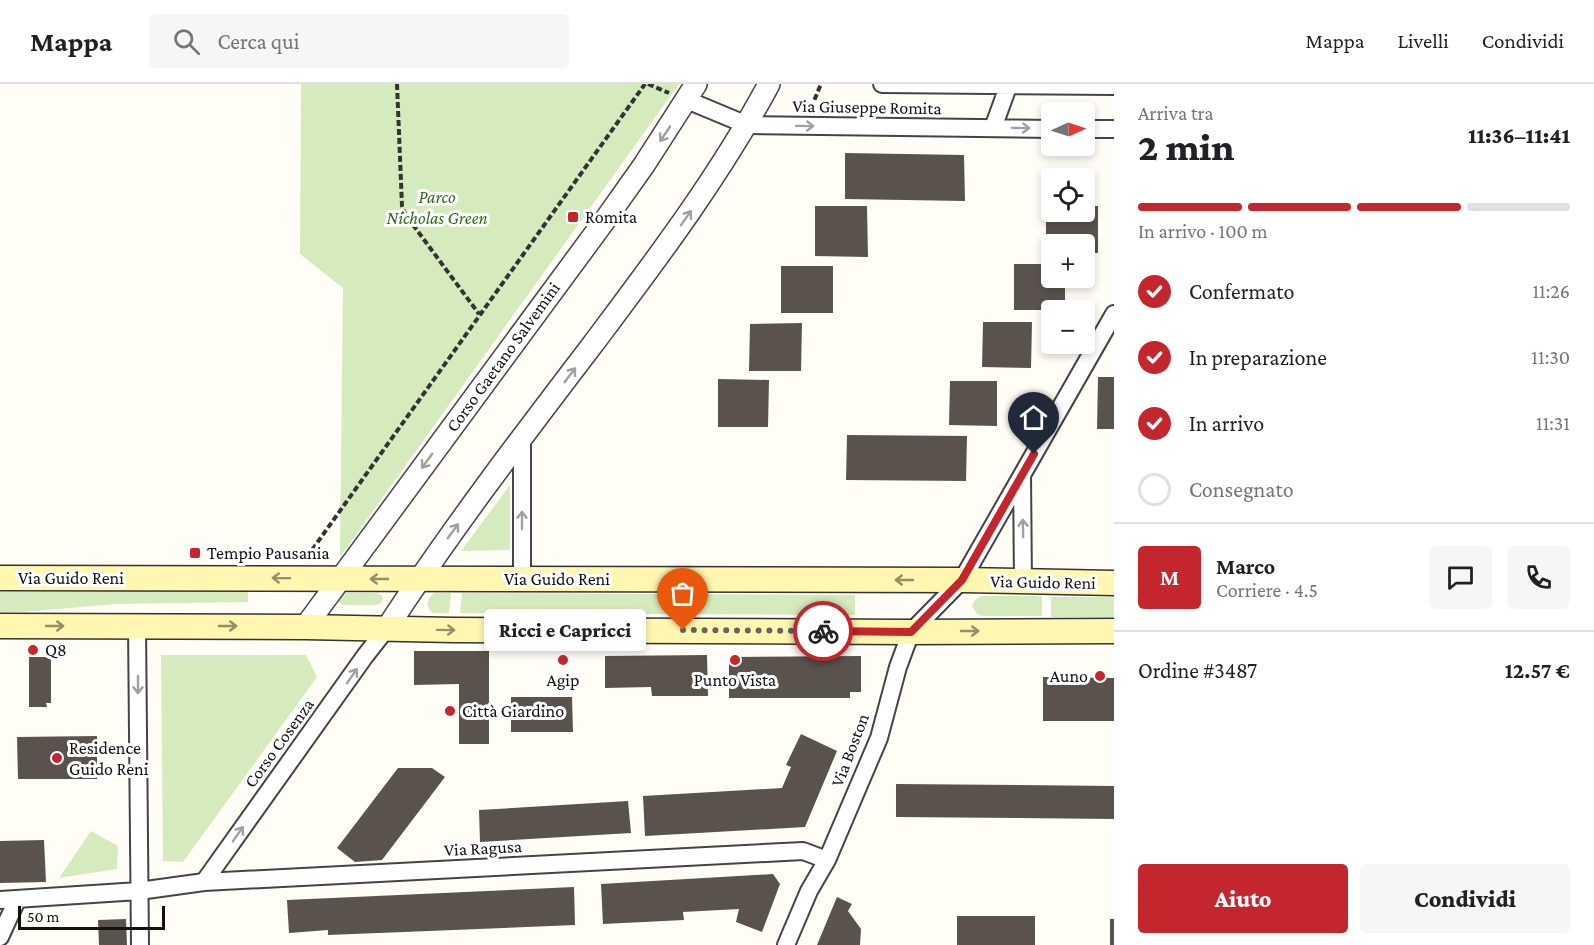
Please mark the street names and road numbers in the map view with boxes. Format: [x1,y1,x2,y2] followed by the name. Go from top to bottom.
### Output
[792,96,942,118] street label: Via Giuseppe Romita
[442,278,564,436] street label: Corso Gaetano Salvemini
[18,568,124,588] street label: Via Guido Reni
[504,569,610,589] street label: Via Guido Reni
[990,571,1096,593] street label: Via Guido Reni
[240,695,318,791] street label: Corso Cosenza
[827,710,873,789] street label: Via Boston
[443,836,523,860] street label: Via Ragusa

